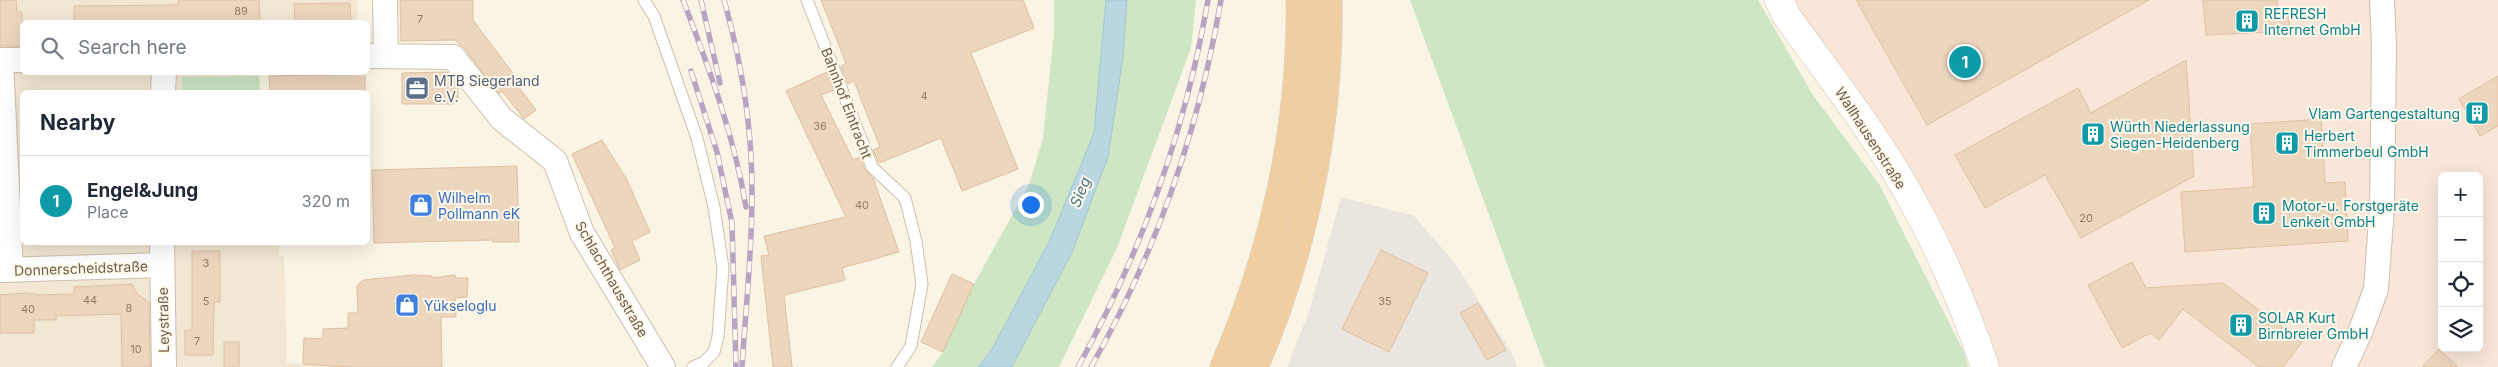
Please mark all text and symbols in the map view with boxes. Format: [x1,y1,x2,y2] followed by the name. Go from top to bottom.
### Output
[234,4,248,18] house number: 89
[2264,5,2361,38] place label: REFRESH Internet GmbH
[2234,8,2260,34] building icon: REFRESH Internet GmbH
[417,12,423,26] house number: 7
[20,20,370,75] search box
[38,34,66,62] icon: search
[78,36,187,59] text: Search here
[1949,43,1981,81] pin: 1
[818,45,876,162] street label: Bahnhof Eintracht
[434,72,540,105] place label: MTB Siegerland e.V.
[404,75,430,101] office icon: MTB Siegerland e.V.
[1832,84,1910,192] street label: Wallhausenstraße
[920,89,928,103] house number: 4
[2464,100,2490,126] building icon: Vlam Gartengestaltung
[2308,105,2460,122] place label: Vlam Gartengestaltung
[40,110,115,135] text: Nearby
[2110,118,2250,151] place label: Würth Niederlassung Siegen-Heidenberg
[813,119,827,133] house number: 36
[2080,121,2106,147] building icon: Würth Niederlassung Siegen-Heidenberg
[2304,127,2429,160] place label: Herbert Timmerbeul GmbH
[2274,130,2300,156] building icon: Herbert Timmerbeul GmbH
[2438,172,2483,352] map controls
[2438,172,2483,217] button: +
[1065,174,1095,210] water label: Sieg
[87,179,198,202] text: Engel&Jung
[438,189,521,222] place label: Wilhelm Pollmann eK
[53,191,59,211] text: 1
[302,191,350,211] text: 320 m
[408,192,434,218] shop icon: Wilhelm Pollmann eK
[1018,192,1044,218] your location
[2282,197,2419,230] place label: Motor-u. Forstgeräte Lenkeit GmbH
[855,198,869,212] house number: 40
[2251,200,2277,226] building icon: Motor-u. Forstgeräte Lenkeit GmbH
[87,202,129,222] text: Place
[2079,211,2093,225] house number: 20
[2438,217,2483,262] button: −
[572,218,652,340] street label: Schlachthausstraße
[203,256,210,270] house number: 3
[14,257,148,279] street label: Donnerscheidstraße
[2438,262,2483,307] button: locate
[154,287,172,353] street label: Leystraße
[394,292,420,318] shop icon: Yükseloglu
[83,293,97,307] house number: 44
[203,294,210,308] house number: 5
[1378,294,1392,308] house number: 35
[424,297,497,314] place label: Yükseloglu
[126,301,133,315] house number: 8
[21,302,35,316] house number: 40
[2438,307,2483,352] button: layers
[2258,309,2369,342] place label: SOLAR Kurt Birnbreier GmbH
[2228,312,2254,338] building icon: SOLAR Kurt Birnbreier GmbH
[194,334,200,348] house number: 7
[130,342,142,356] house number: 10

